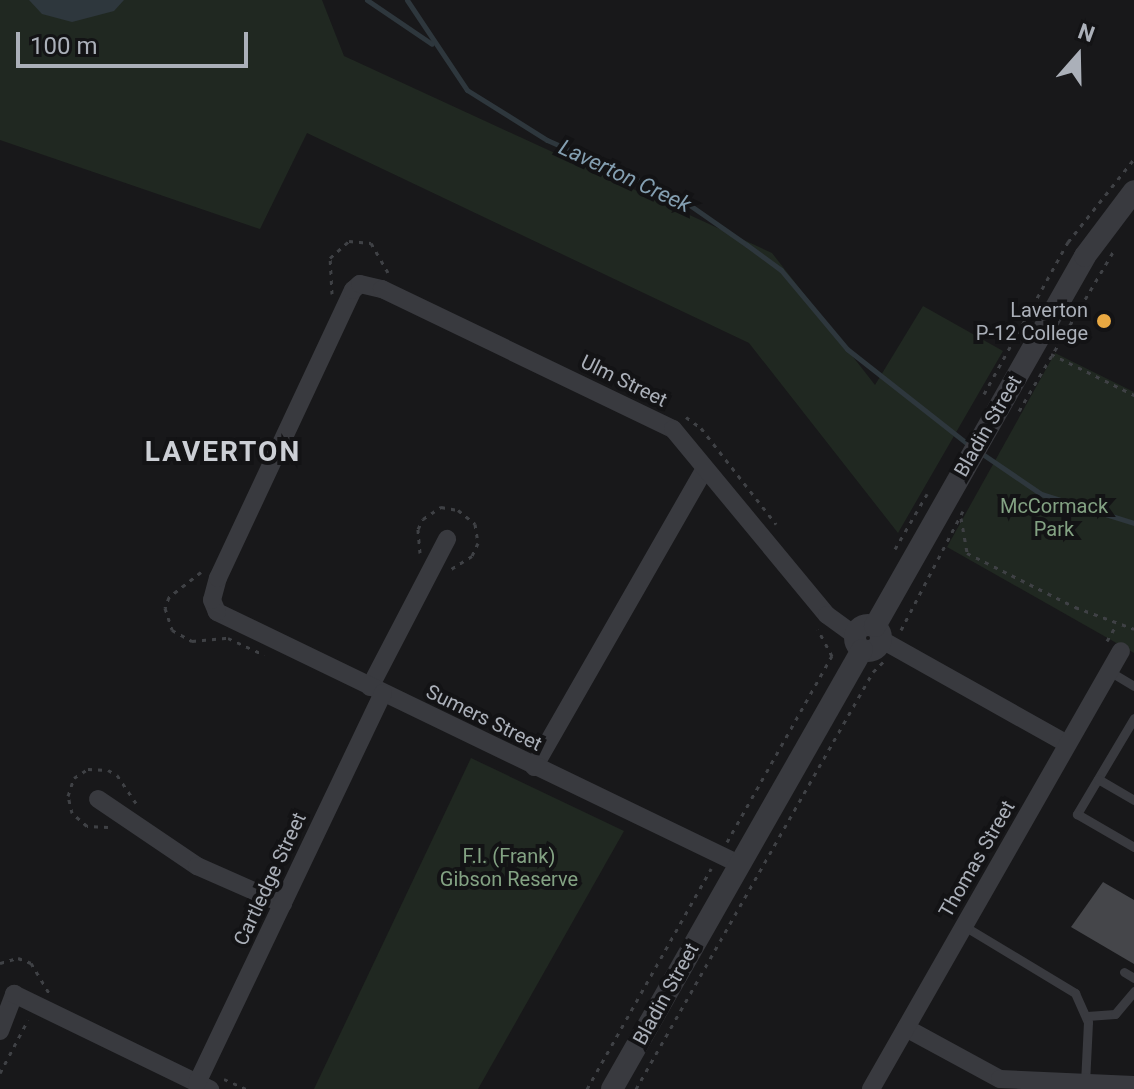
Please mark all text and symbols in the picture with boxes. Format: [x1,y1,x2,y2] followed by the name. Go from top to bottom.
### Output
[20,16,252,66] scale bar
[1038,16,1118,96] north arrow
[1075,19,1098,47] text: N
[30,32,97,60] text: 100 m
[555,134,695,218] water label: Laverton Creek
[976,298,1088,345] place label: Laverton P-12 College
[1095,312,1113,330] marker: Laverton P-12 College
[577,350,671,412] street label: Ulm Street
[949,371,1027,481] street label: Bladin Street
[145,435,301,469] district label: LAVERTON
[1000,494,1108,541] park label: McCormack Park
[422,680,546,756] street label: Sumers Street
[934,796,1020,922] street label: Thomas Street
[229,809,311,949] street label: Cartledge Street
[440,844,578,891] park label: F.I. (Frank) Gibson Reserve
[628,939,704,1049] street label: Bladin Street

